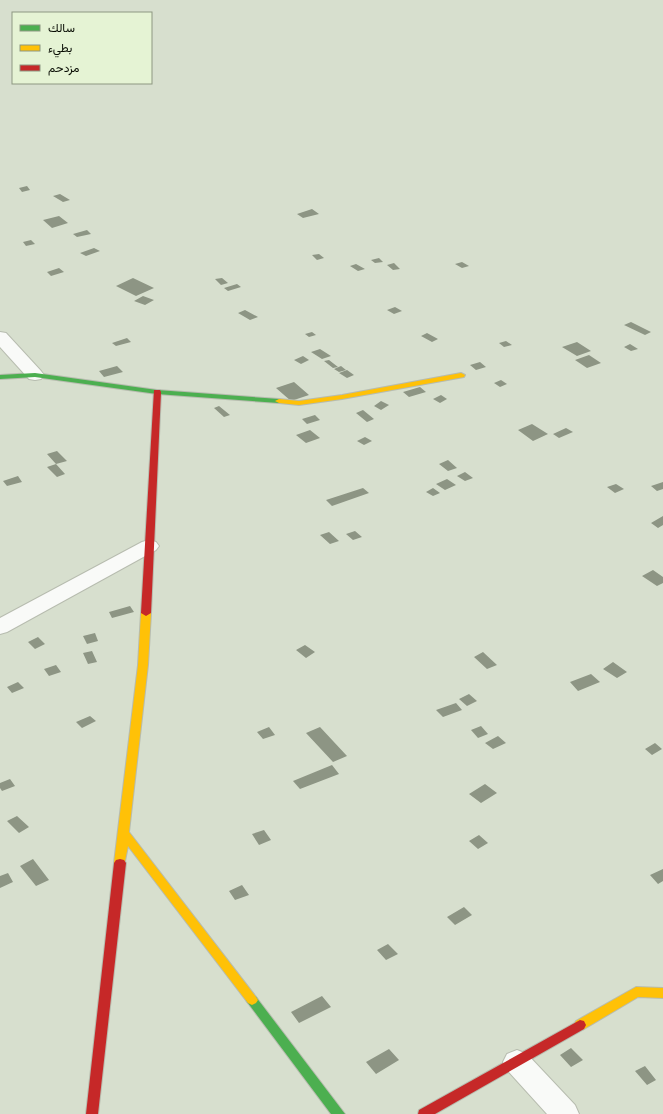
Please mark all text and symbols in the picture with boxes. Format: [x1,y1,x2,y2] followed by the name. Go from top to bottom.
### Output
[12,12,152,84] legend
[48,18,75,36] text: سالك
[48,38,72,58] text: بطيء
[48,58,79,76] text: مزدحم

